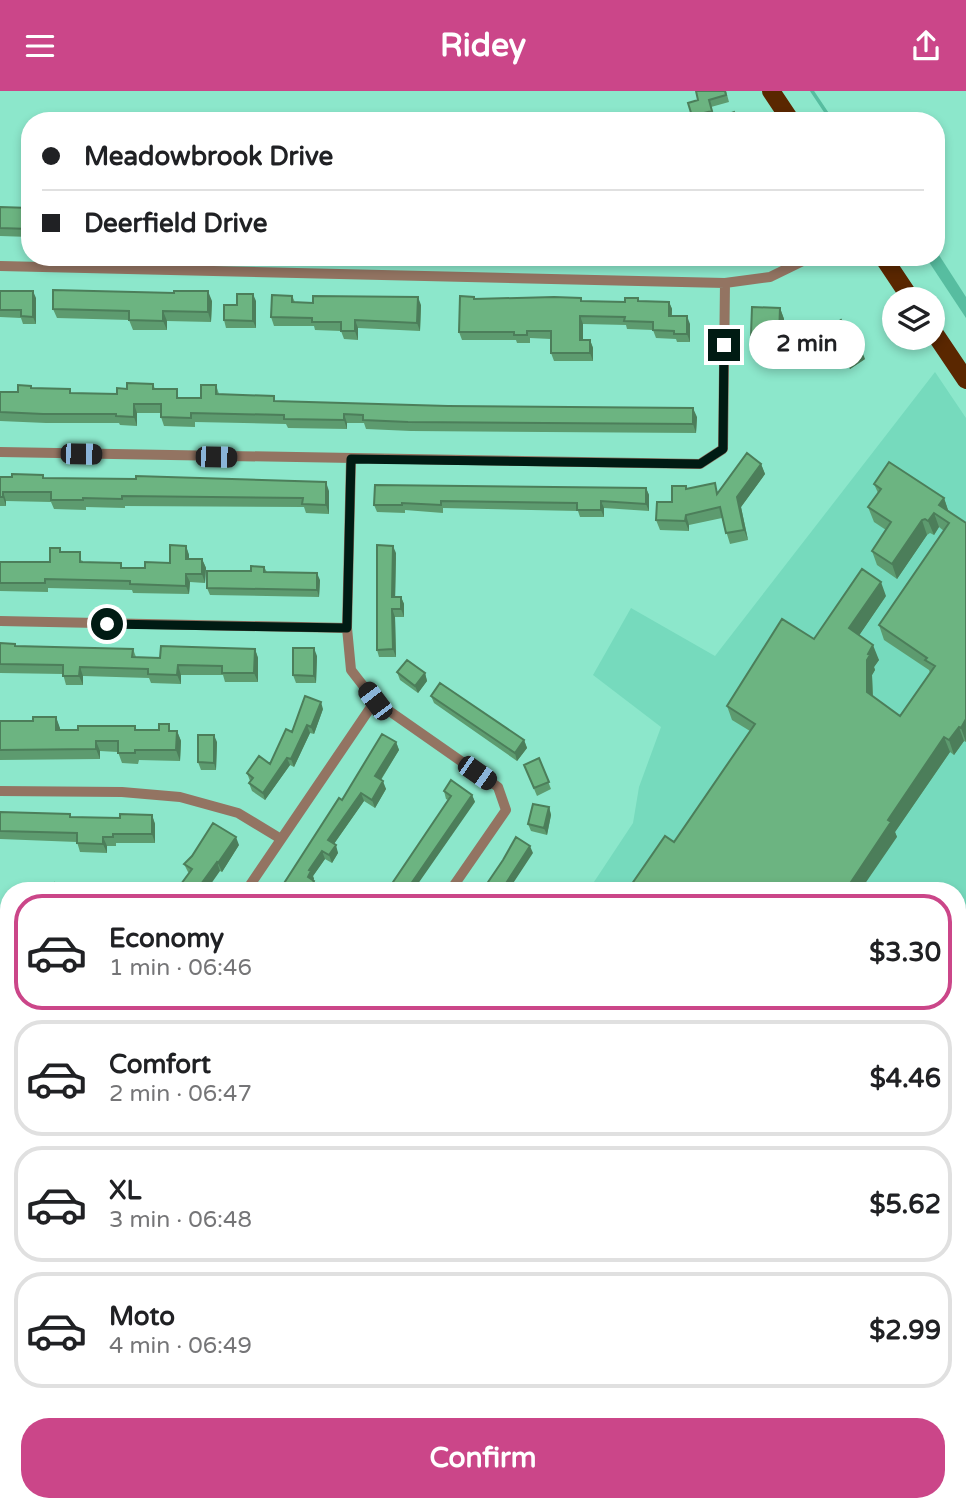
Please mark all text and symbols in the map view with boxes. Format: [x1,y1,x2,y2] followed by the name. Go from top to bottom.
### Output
[21,27,59,65] icon: menu
[440,27,526,65] text: Ridey
[907,27,945,65] icon: share
[84,141,333,172] text: Meadowbrook Drive
[84,208,267,239] text: Deerfield Drive
[882,287,945,350] map controls
[882,287,945,350] button: layers
[748,321,864,369] callout: 2 min
[708,329,740,361] route end
[776,330,838,358] text: 2 min
[60,443,103,465] car
[195,446,238,468] car
[91,608,123,640] route start
[354,678,397,724] car
[454,752,501,794] car
[25,921,88,984] icon: car
[109,923,224,954] text: Economy
[869,937,941,968] text: $3.30
[109,954,252,982] text: 1 min · 06:46
[25,1047,88,1110] icon: car
[109,1049,211,1080] text: Comfort
[870,1063,941,1094] text: $4.46
[109,1080,252,1108] text: 2 min · 06:47
[25,1173,88,1236] icon: car
[109,1175,141,1206] text: XL
[869,1189,941,1220] text: $5.62
[109,1206,252,1234] text: 3 min · 06:48
[25,1299,88,1362] icon: car
[109,1301,175,1332] text: Moto
[869,1315,941,1346] text: $2.99
[109,1332,252,1360] text: 4 min · 06:49
[21,1418,945,1498] button: Confirm

